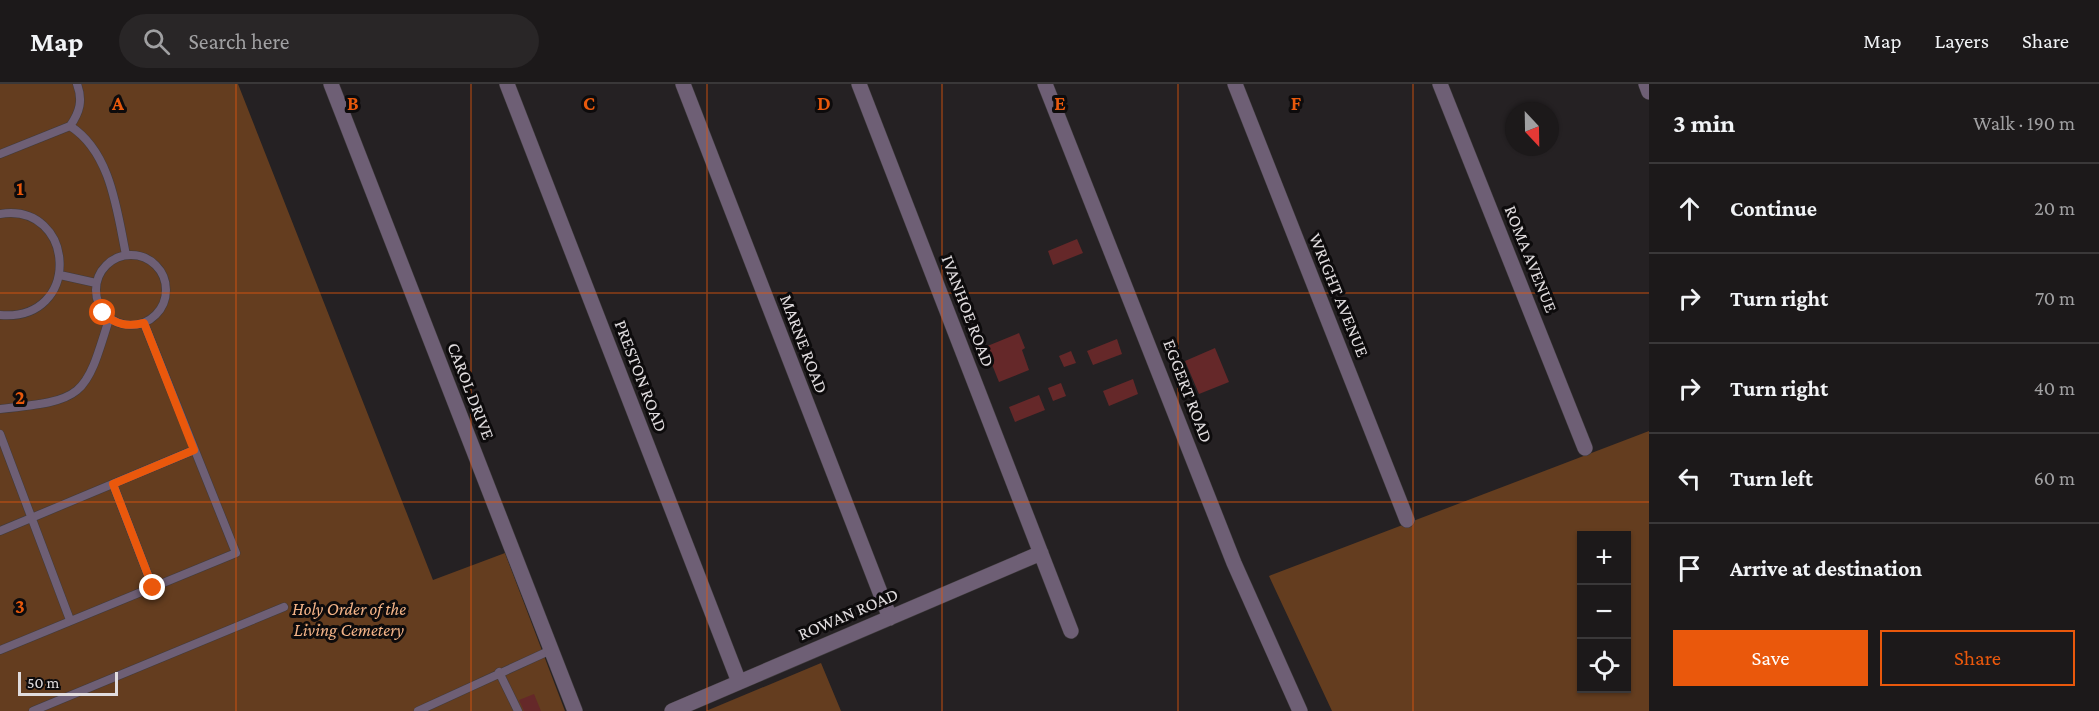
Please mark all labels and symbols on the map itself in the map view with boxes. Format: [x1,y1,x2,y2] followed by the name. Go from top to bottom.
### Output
[111,92,125,114] text: A
[347,92,359,114] text: B
[583,92,595,114] text: C
[817,92,831,114] text: D
[1054,92,1066,114] text: E
[1291,92,1302,114] text: F
[1505,102,1559,156] north arrow
[16,177,24,199] text: 1
[1500,203,1562,316] street label: ROMA AVENUE
[1305,230,1373,360] street label: WRIGHT AVENUE
[938,252,998,370] street label: IVANHOE ROAD
[776,292,832,396] street label: MARNE ROAD
[89,299,115,325] route start
[611,317,671,435] street label: PRESTON ROAD
[1159,337,1217,445] street label: EGGERT ROAD
[443,340,499,443] street label: CAROL DRIVE
[15,386,25,408] text: 2
[139,574,165,600] route end
[795,584,901,644] street label: ROWAN ROAD
[15,595,25,617] text: 3
[292,599,406,640] park label: Holy Order of the Living Cemetery
[18,669,118,696] scale bar

